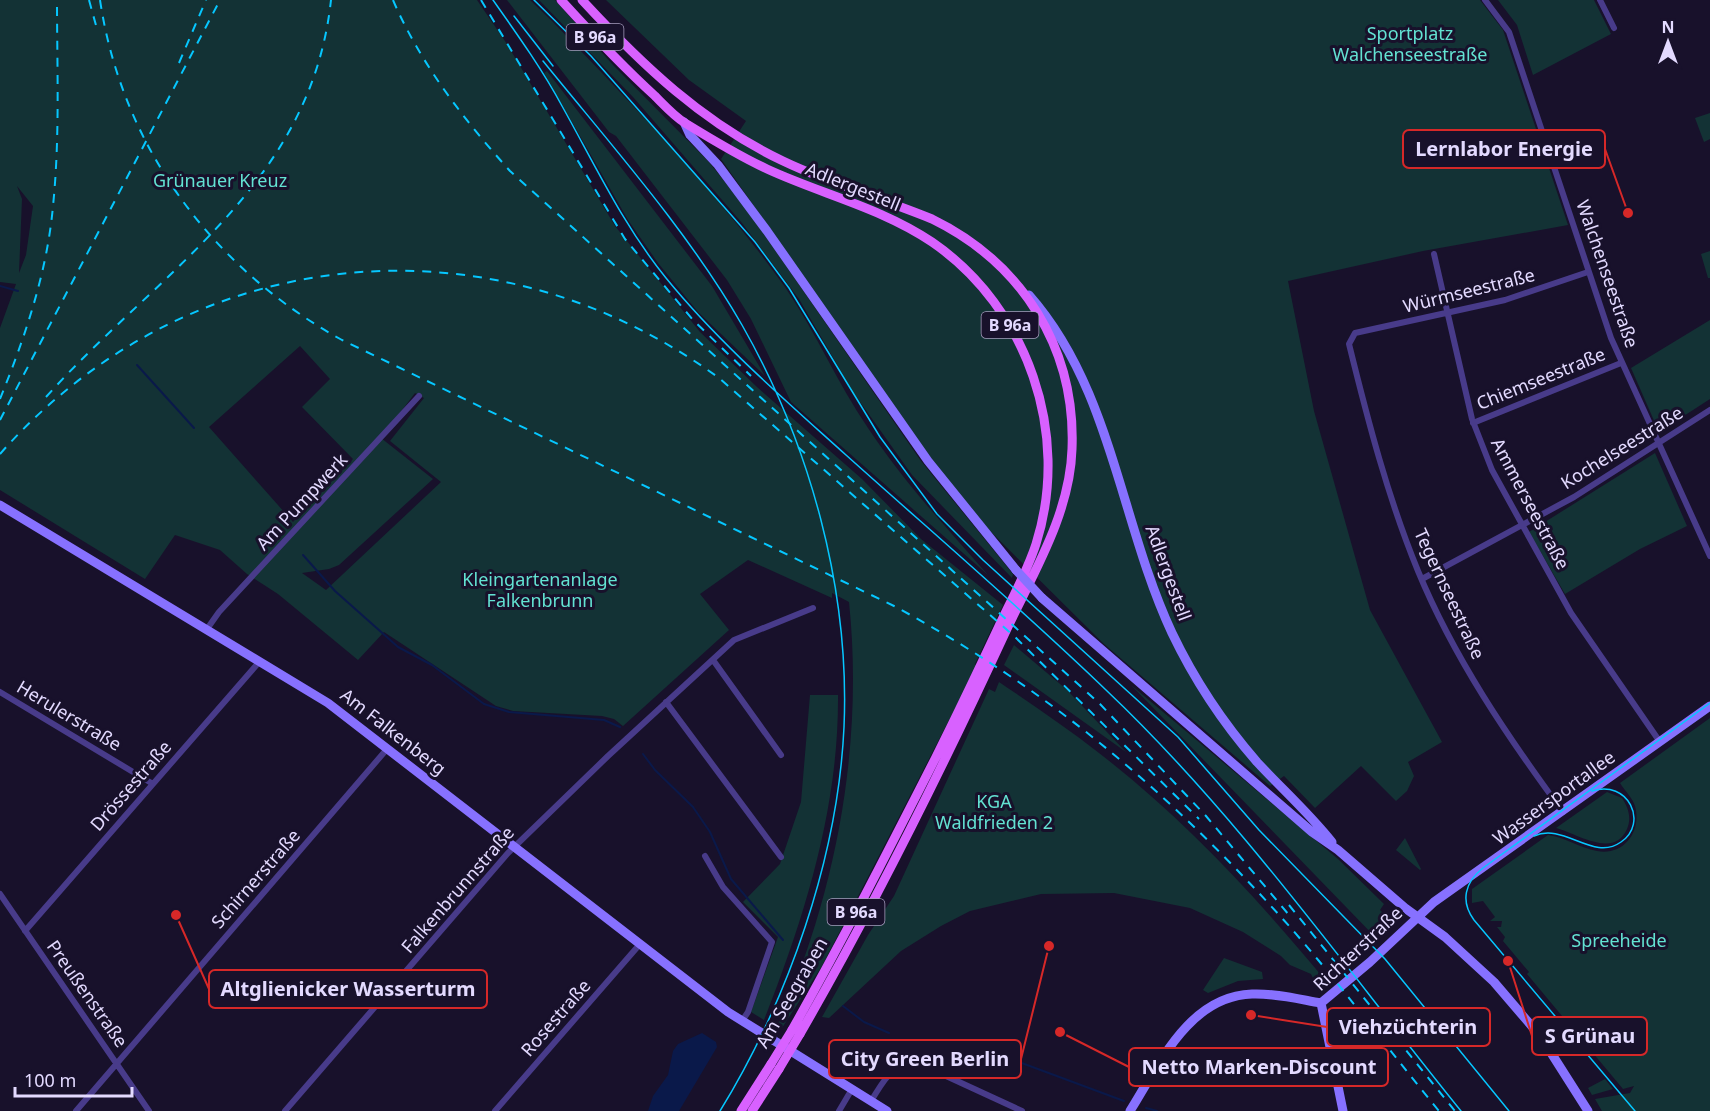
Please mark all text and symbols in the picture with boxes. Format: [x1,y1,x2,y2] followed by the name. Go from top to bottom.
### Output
[1638,12,1698,72] north arrow
[1661,16,1675,38] text: N
[1333,21,1487,66] park label: Sportplatz Walchenseestraße
[566,24,624,50] road number: B 96a
[1403,130,1605,168] callout: Lernlabor Energie
[1415,135,1593,162] text: Lernlabor Energie
[802,156,904,216] street label: Adlergestell
[153,168,287,192] park label: Grünauer Kreuz
[1571,197,1645,351] street label: Walchenseestraße
[1401,262,1537,318] street label: Würmseestraße
[982,312,1038,338] road number: B 96a
[1473,341,1609,415] street label: Chiemseestraße
[1556,400,1687,494] street label: Kochelseestraße
[1486,434,1576,573] street label: Ammerseestraße
[250,448,353,555] street label: Am Pumpwerk
[1140,521,1197,624] street label: Adlergestell
[1409,524,1491,663] street label: Tegernseestraße
[462,567,618,612] park label: Kleingartenanlage Falkenbrunn
[13,674,126,756] street label: Herulerstraße
[336,682,451,780] street label: Am Falkenberg
[84,735,176,836] street label: Drössestraße
[1487,745,1619,850] street label: Wassersportallee
[935,789,1053,834] park label: KGA Waldfrieden 2
[395,821,519,958] street label: Falkenbrunnstraße
[205,824,305,933] street label: Schirnerstraße
[828,899,884,925] road number: B 96a
[1308,901,1407,996] street label: Richterstraße
[1571,928,1667,952] park label: Spreeheide
[750,933,832,1052] street label: Am Seegraben
[42,935,134,1052] street label: Preußenstraße
[209,970,487,1008] callout: Altglienicker Wasserturm
[515,974,595,1061] street label: Rosestraße
[221,975,475,1002] text: Altglienicker Wasserturm
[1327,1008,1490,1046] callout: Viehzüchterin
[1339,1013,1477,1040] text: Viehzüchterin
[1532,1017,1647,1055] callout: S Grünau
[1545,1022,1635,1049] text: S Grünau
[829,1040,1021,1078] callout: City Green Berlin
[841,1045,1009,1072] text: City Green Berlin
[1129,1048,1388,1086] callout: Netto Marken-Discount
[1142,1053,1377,1080] text: Netto Marken-Discount
[15,1060,132,1098] scale bar
[24,1068,76,1092] text: 100 m

